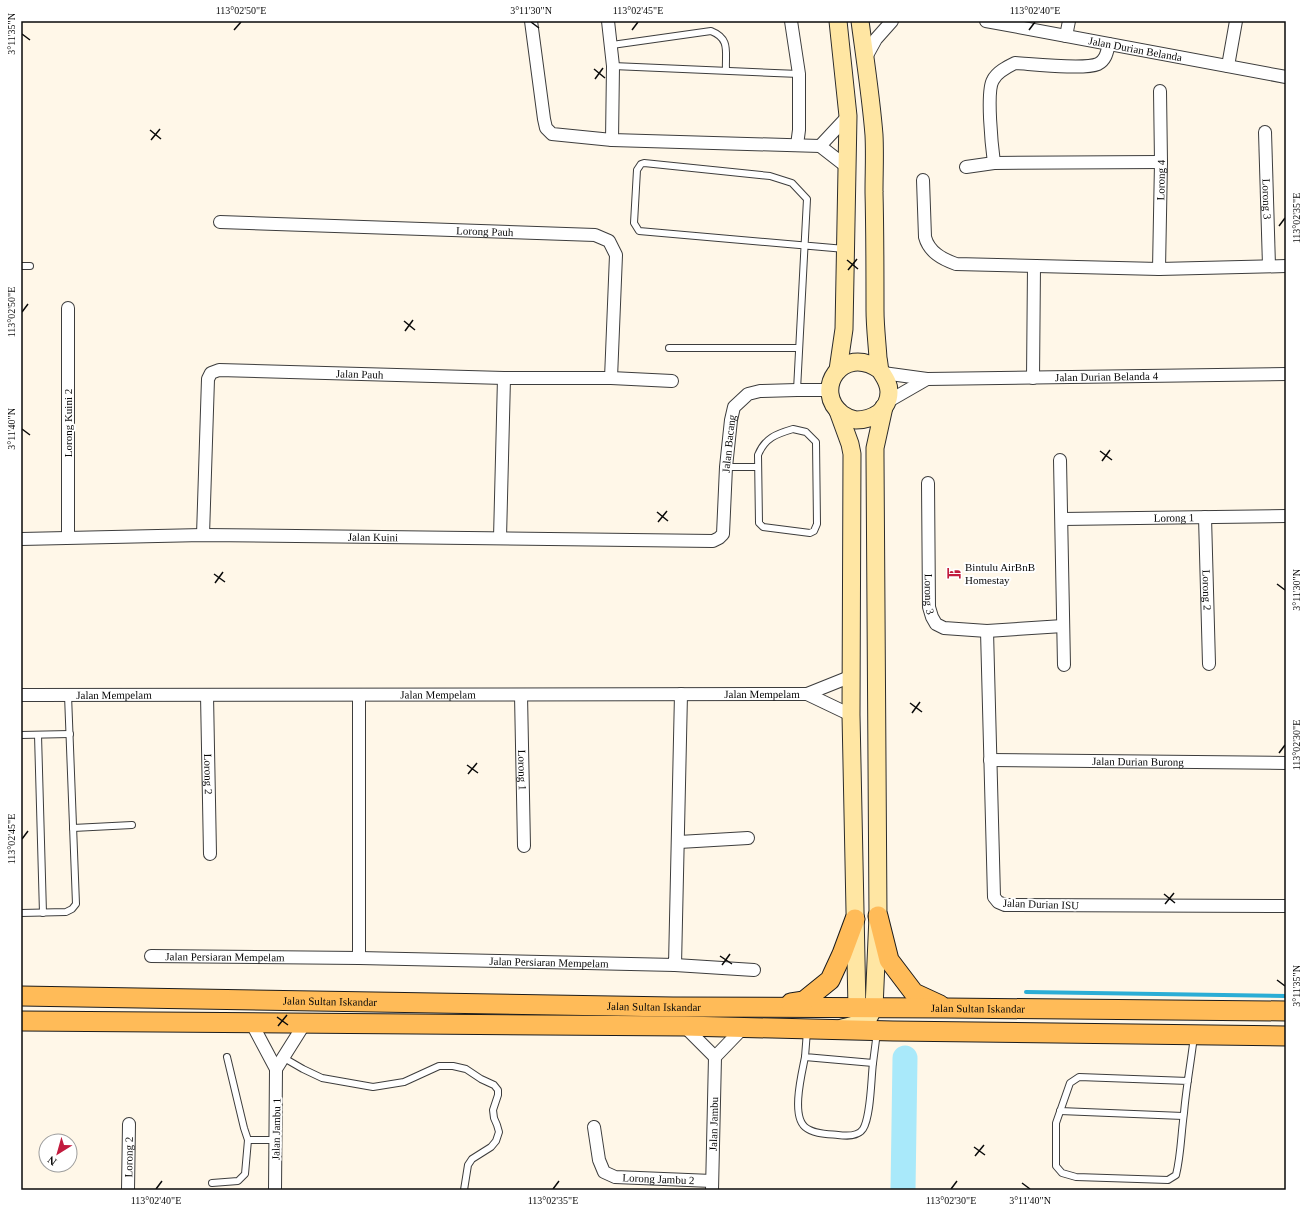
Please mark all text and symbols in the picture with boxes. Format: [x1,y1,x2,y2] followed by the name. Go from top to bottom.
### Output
[216,5,266,16] text: 113°02'50"E
[510,5,552,16] text: 3°11'30"N
[613,5,663,16] text: 113°02'45"E
[1010,5,1060,16] text: 113°02'40"E
[6,13,17,55] text: 3°11'35"N
[1088,34,1183,64] street label: Jalan Durian Belanda
[1154,159,1167,200] street label: Lorong 4
[1260,178,1274,220] street label: Lorong 3
[1291,193,1302,243] text: 113°02'35"E
[456,224,514,238] street label: Lorong Pauh
[6,287,17,337] text: 113°02'50"E
[336,367,384,381] street label: Jalan Pauh
[1055,370,1159,383] street label: Jalan Durian Belanda 4
[62,389,74,457] street label: Lorong Kuini 2
[6,408,17,450] text: 3°11'40"N
[720,413,738,473] street label: Jalan Bacang
[1154,511,1194,524] street label: Lorong 1
[348,531,398,543] street label: Jalan Kuini
[965,561,1035,586] place label: Bintulu AirBnB Homestay
[946,565,962,581] hotel icon: Bintulu AirBnB Homestay
[1200,569,1214,610] street label: Lorong 2
[1291,569,1302,611] text: 3°11'30"N
[923,574,937,616] street label: Lorong 3
[400,688,476,701] street label: Jalan Mempelam
[724,688,800,700] street label: Jalan Mempelam
[76,689,152,701] street label: Jalan Mempelam
[1291,720,1302,770] text: 113°02'30"E
[516,750,529,790] street label: Lorong 1
[202,754,215,794] street label: Lorong 2
[1092,755,1184,768] street label: Jalan Durian Burong
[6,814,17,864] text: 113°02'45"E
[1003,897,1079,911] street label: Jalan Durian ISU
[165,950,285,963] street label: Jalan Persiaran Mempelam
[489,955,609,970] street label: Jalan Persiaran Mempelam
[1291,965,1302,1007] text: 3°11'35"N
[283,994,377,1008] street label: Jalan Sultan Iskandar
[607,1000,701,1013] street label: Jalan Sultan Iskandar
[931,1002,1025,1015] street label: Jalan Sultan Iskandar
[707,1096,720,1151] street label: Jalan Jambu
[269,1098,283,1160] street label: Jalan Jambu 1
[38,1133,78,1173] north arrow
[122,1137,135,1177] street label: Lorong 2
[45,1154,59,1168] text: N
[622,1171,695,1186] street label: Lorong Jambu 2
[131,1195,181,1206] text: 113°02'40"E
[528,1195,578,1206] text: 113°02'35"E
[926,1195,976,1206] text: 113°02'30"E
[1009,1195,1051,1206] text: 3°11'40"N

